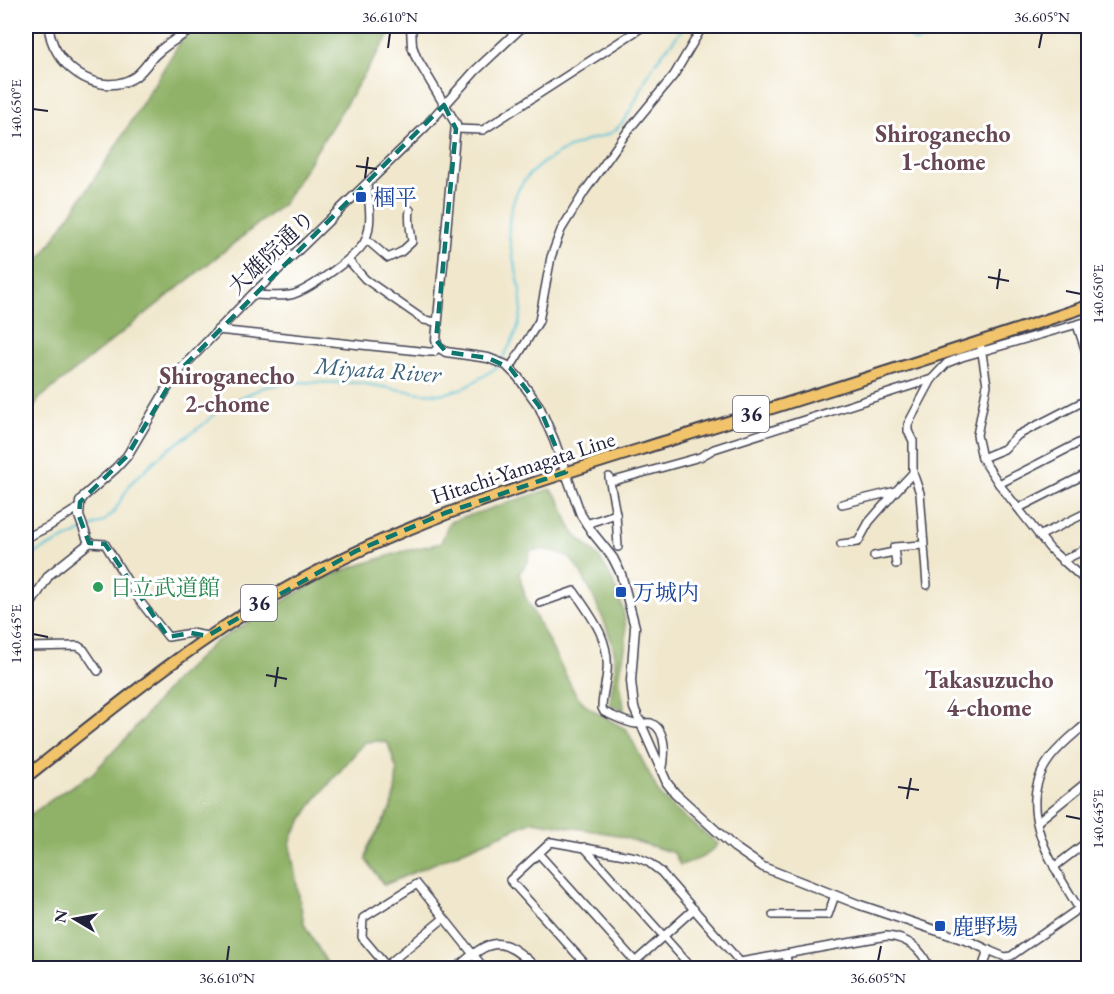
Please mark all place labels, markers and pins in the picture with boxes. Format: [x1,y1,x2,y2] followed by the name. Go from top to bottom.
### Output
[373,183,417,212] place label: 椢平
[354,190,368,204] marker: 椢平
[110,573,220,602] place label: 日立武道館
[633,578,699,607] place label: 万城内
[91,580,105,594] marker: 日立武道館
[614,585,628,599] marker: 万城内
[952,912,1018,941] place label: 鹿野場
[933,919,947,933] marker: 鹿野場

